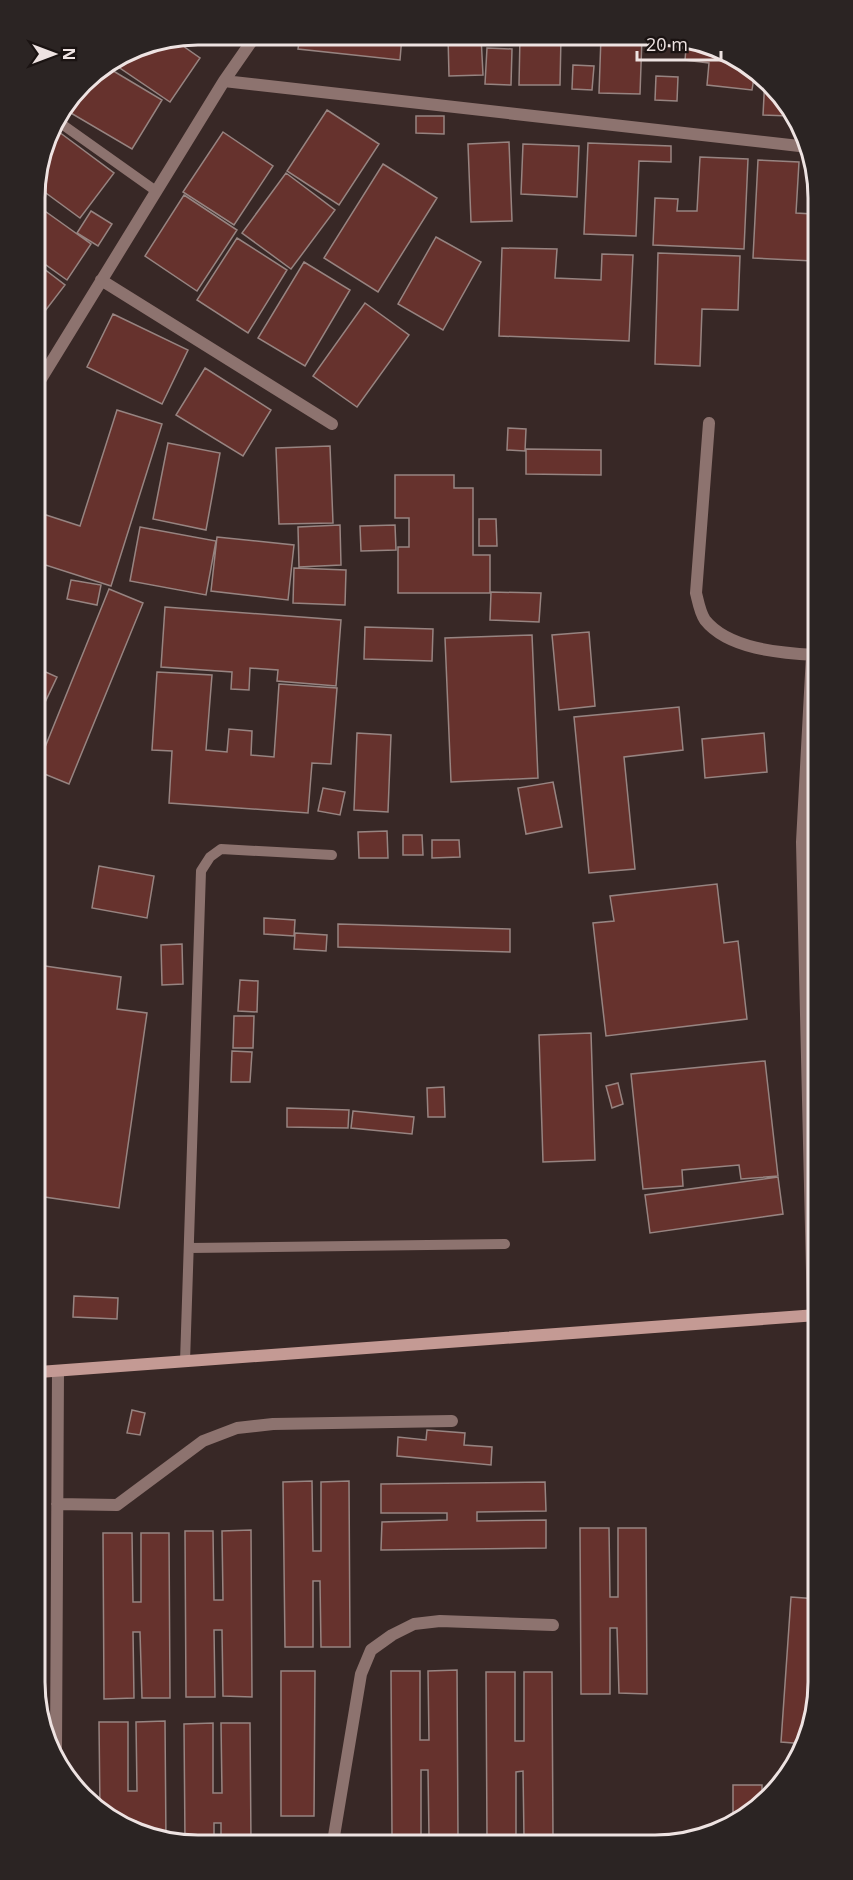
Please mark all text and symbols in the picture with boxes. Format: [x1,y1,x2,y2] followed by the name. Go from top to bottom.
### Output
[24,24,84,84] north arrow
[637,24,721,62] scale bar
[646,32,688,56] text: 20 m
[58,47,80,61] text: N

